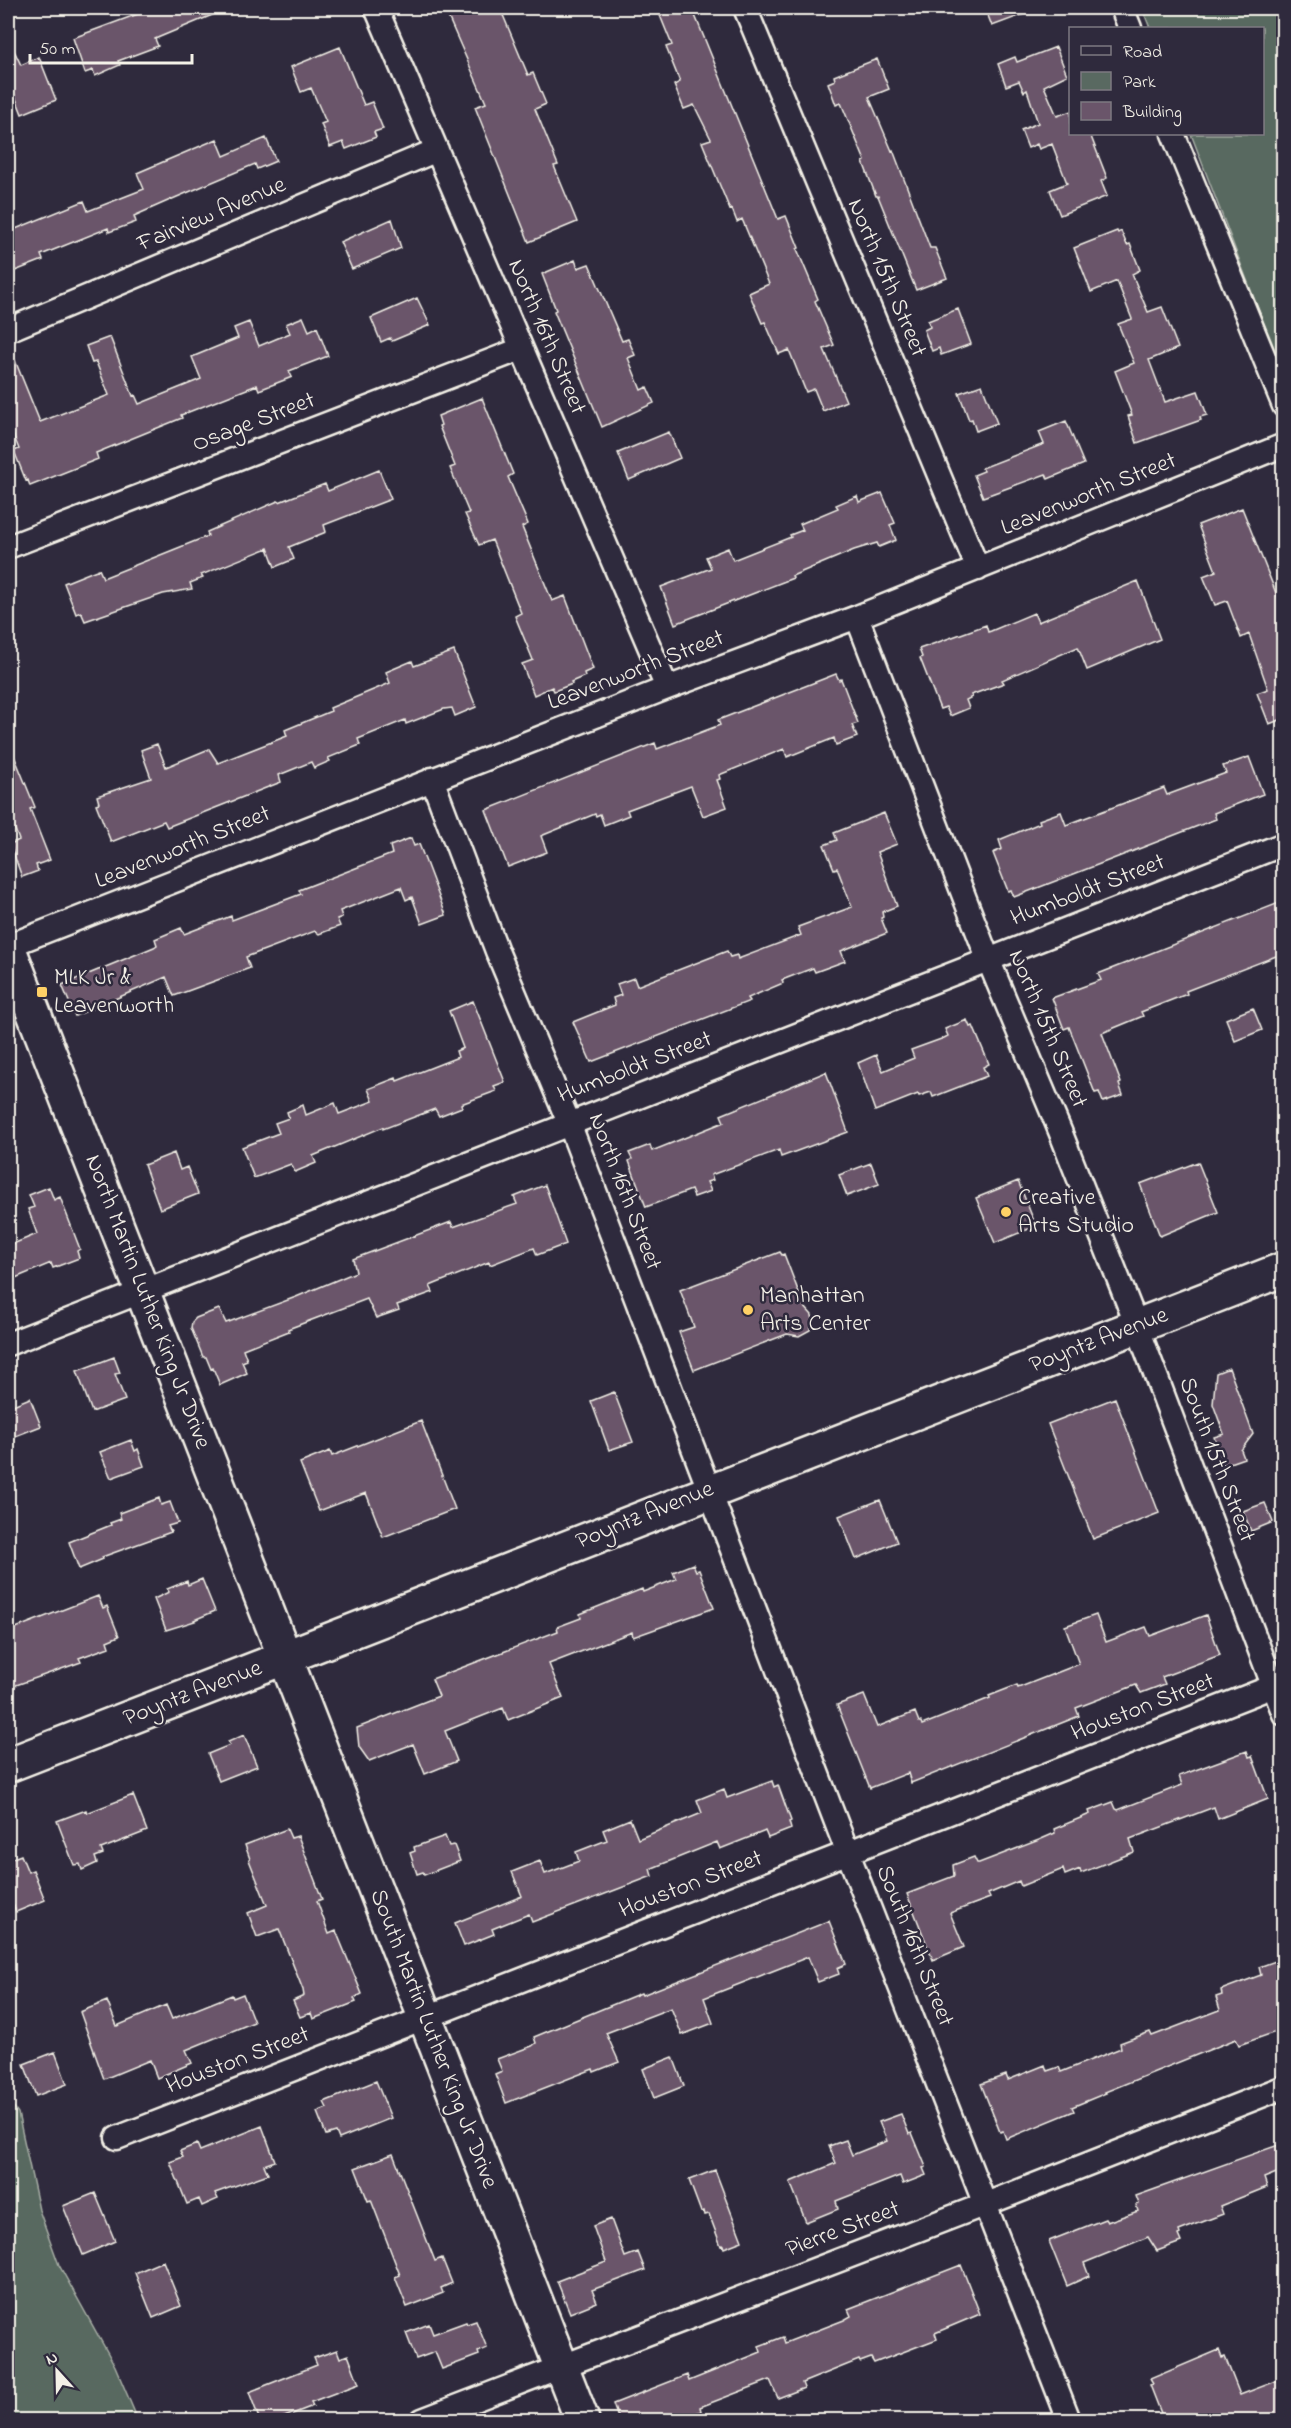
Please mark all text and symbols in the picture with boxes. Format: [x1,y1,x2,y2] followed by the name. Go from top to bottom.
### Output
[30,27,192,65] scale bar
[1069,27,1264,135] legend
[39,37,76,63] text: 50 m
[1123,40,1162,66] text: Road
[1123,70,1156,96] text: Park
[1122,100,1182,127] text: Building
[131,168,292,262] street label: Fairview Avenue
[837,193,935,363] street label: North 15th Street
[498,254,594,420] street label: North 16th Street
[188,384,320,462] street label: Osage Street
[996,444,1182,546] street label: Leavenworth Street
[543,621,729,721] street label: Leavenworth Street
[90,797,276,899] street label: Leavenworth Street
[1006,846,1170,936] street label: Humboldt Street
[998,944,1096,1114] street label: North 15th Street
[54,961,174,1024] place label: MLK Jr & Leavenworth
[35,985,49,999] marker: MLK Jr & Leavenworth
[553,1023,717,1113] street label: Humboldt Street
[578,1108,670,1276] street label: North 16th Street
[75,1150,219,1455] street label: North Martin Luther King Jr Drive
[1018,1181,1134,1244] place label: Creative Arts Studio
[999,1205,1013,1219] marker: Creative Arts Studio
[760,1279,871,1342] place label: Manhattan Arts Center
[1025,1298,1174,1384] street label: Poyntz Avenue
[741,1303,755,1317] marker: Manhattan Arts Center
[1168,1372,1264,1548] street label: South 15th Street
[571,1472,720,1560] street label: Poyntz Avenue
[119,1651,268,1737] street label: Poyntz Avenue
[1066,1665,1220,1751] street label: Houston Street
[614,1842,768,1928] street label: Houston Street
[866,1860,962,2032] street label: South 16th Street
[360,1884,506,2194] street label: South Martin Luther King Jr Drive
[161,2018,315,2104] street label: Houston Street
[781,2192,905,2268] street label: Pierre Street
[27,2341,87,2401] north arrow
[43,2346,62,2372] text: N

